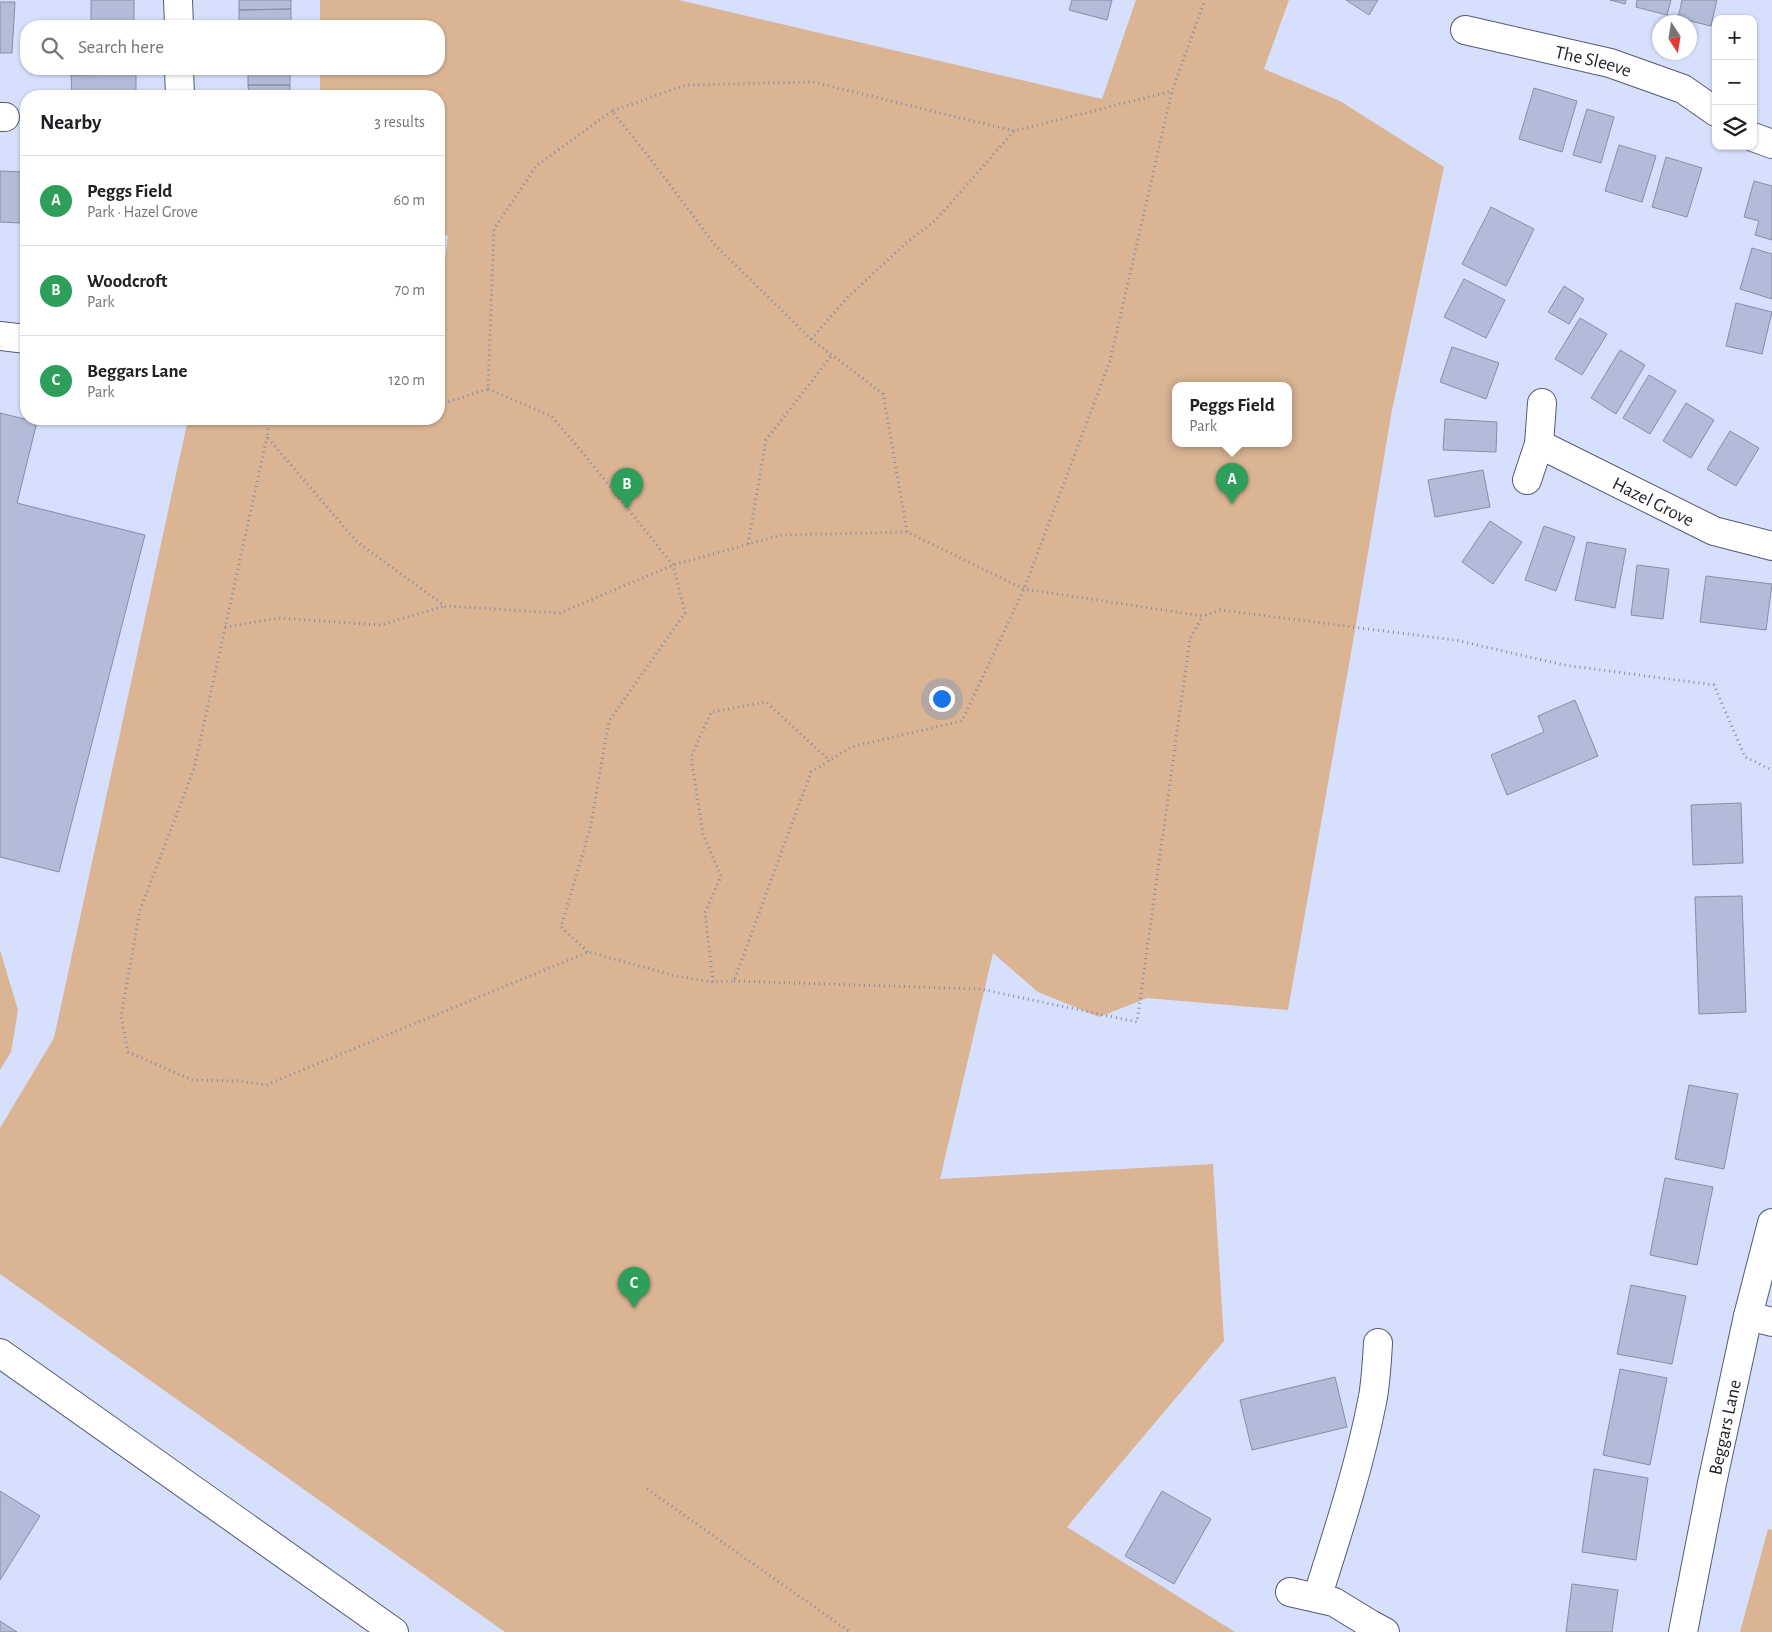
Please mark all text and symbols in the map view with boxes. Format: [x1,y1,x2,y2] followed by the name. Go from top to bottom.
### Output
[1652,15,1697,60] north arrow
[1712,15,1757,150] map controls
[1712,15,1757,60] button: +
[20,20,445,75] search box
[38,34,66,62] icon: search
[78,38,164,57] text: Search here
[1553,43,1634,81] street label: The Sleeve
[1712,60,1757,105] button: −
[1712,105,1757,150] button: layers
[40,112,101,133] text: Nearby
[374,114,425,130] text: 3 results
[87,182,172,201] text: Peggs Field
[51,192,61,208] text: A
[394,192,425,208] text: 60 m
[87,204,198,220] text: Park · Hazel Grove
[87,272,168,291] text: Woodcroft
[51,282,61,298] text: B
[394,282,425,298] text: 70 m
[87,294,115,310] text: Park
[87,362,188,381] text: Beggars Lane
[52,372,60,388] text: C
[388,372,425,388] text: 120 m
[1172,382,1292,447] popup
[87,384,115,400] text: Park
[1189,396,1275,415] text: Peggs Field
[1189,418,1217,434] text: Park
[1216,463,1248,504] pin: A
[611,468,643,509] pin: B
[1609,474,1697,530] street label: Hazel Grove
[929,686,955,712] your location
[618,1267,650,1308] pin: C
[1706,1378,1745,1477] street label: Beggars Lane

